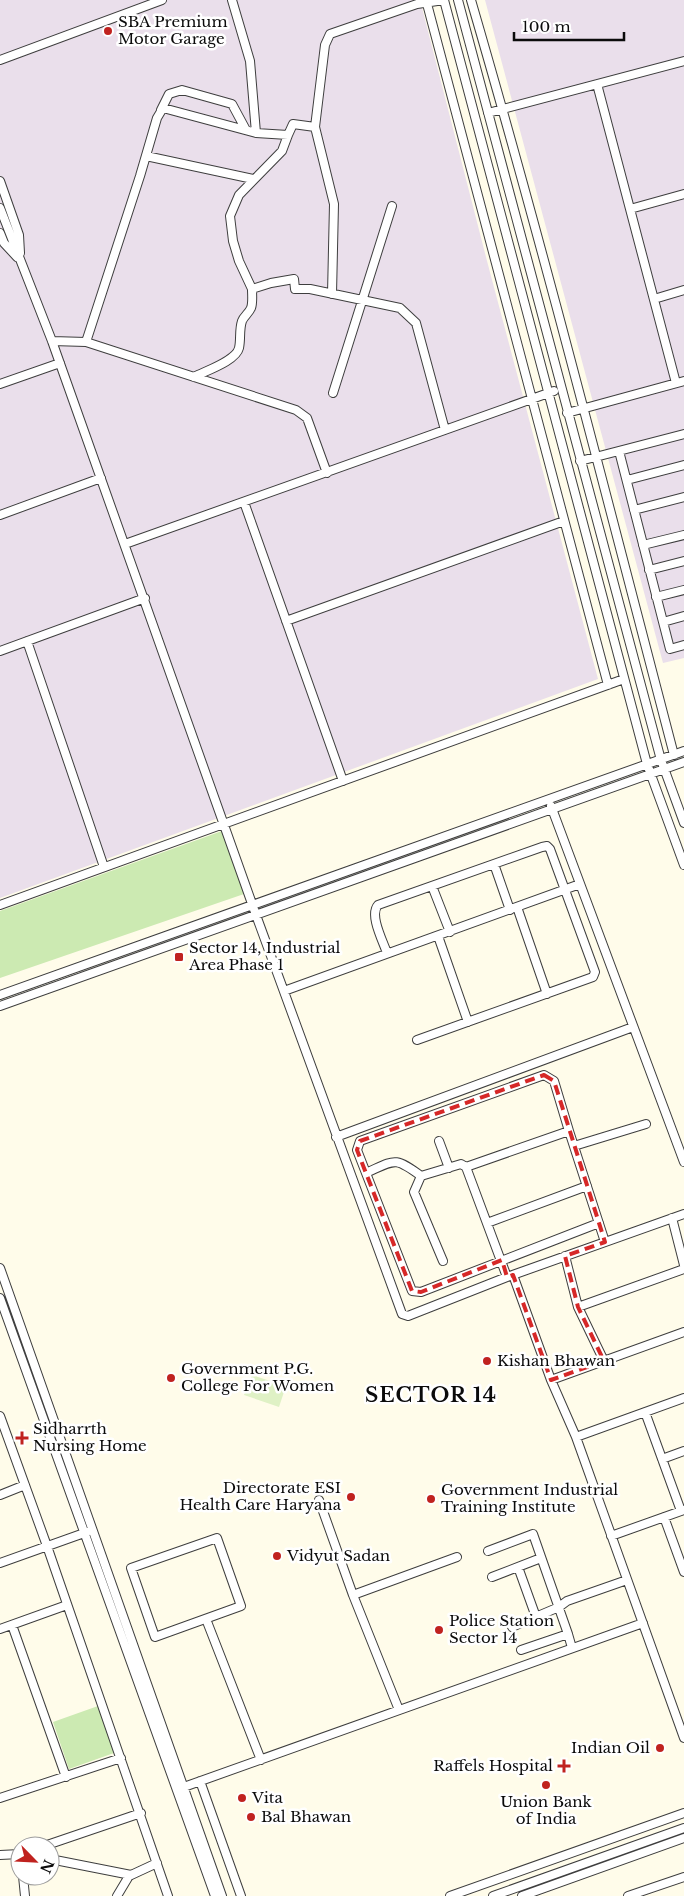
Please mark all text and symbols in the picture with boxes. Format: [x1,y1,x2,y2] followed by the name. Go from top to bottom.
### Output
[514,10,624,42] scale bar
[118,12,228,48] place label: SBA Premium Motor Garage
[522,17,571,36] text: 100 m
[102,25,114,37] marker: SBA Premium Motor Garage
[188,938,341,974] place label: Sector 14, Industrial Area Phase 1
[173,951,185,963] marker: Sector 14, Industrial Area Phase 1
[497,1351,615,1370] place label: Kishan Bhawan
[481,1355,493,1367] marker: Kishan Bhawan
[181,1359,334,1395] place label: Government P.G. College For Women
[165,1372,177,1384] marker: Government P.G. College For Women
[365,1383,497,1407] district label: SECTOR 14
[33,1419,147,1455] place label: Sidharrth Nursing Home
[15,1431,29,1445] marker: Sidharrth Nursing Home
[179,1478,342,1514] place label: Directorate ESI Health Care Haryana
[441,1480,618,1516] place label: Government Industrial Training Institute
[345,1491,357,1503] marker: Directorate ESI Health Care Haryana
[425,1493,437,1505] marker: Government Industrial Training Institute
[286,1546,390,1565] place label: Vidyut Sadan
[271,1550,283,1562] marker: Vidyut Sadan
[449,1611,554,1647] place label: Police Station Sector 14
[433,1624,445,1636] marker: Police Station Sector 14
[571,1738,650,1757] place label: Indian Oil
[654,1742,666,1754] marker: Indian Oil
[433,1756,553,1775] place label: Raffels Hospital
[557,1759,571,1773] marker: Raffels Hospital
[540,1779,552,1791] marker: Union Bank of India
[251,1788,283,1807] place label: Vita
[236,1792,248,1804] marker: Vita
[500,1792,593,1828] place label: Union Bank of India
[261,1807,351,1826] place label: Bal Bhawan
[245,1811,257,1823] marker: Bal Bhawan
[10,1836,60,1886] north arrow
[36,1857,58,1876] text: N

